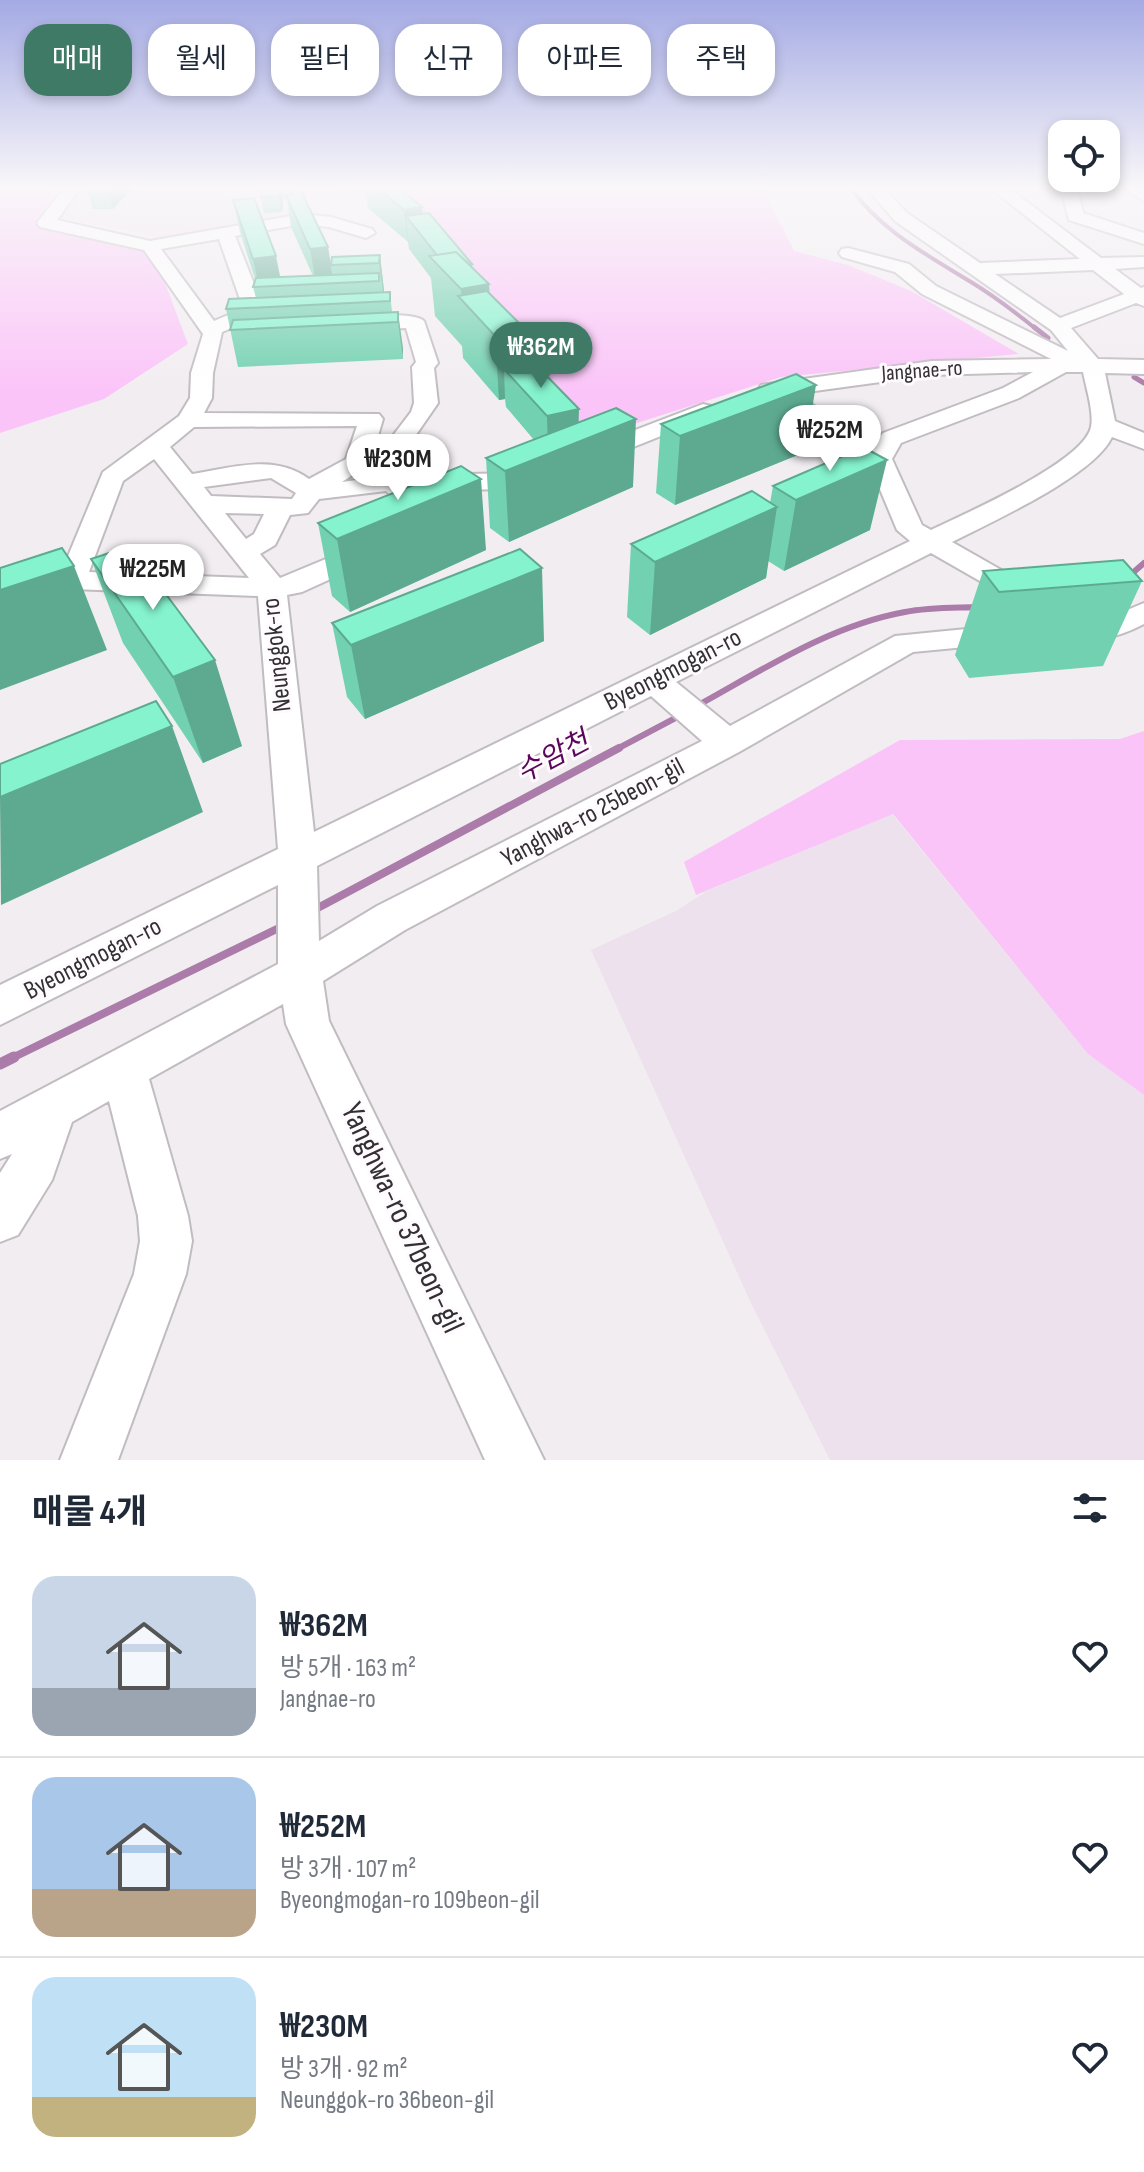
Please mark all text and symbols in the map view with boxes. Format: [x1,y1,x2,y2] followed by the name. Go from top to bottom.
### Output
[24,24,132,96] chip: 매매
[148,24,255,96] chip: 월세
[271,24,379,96] chip: 필터
[395,24,502,96] chip: 신규
[518,24,651,96] chip: 아파트
[667,24,775,96] chip: 주택
[1048,120,1120,192] map controls
[1048,120,1120,192] button: locate
[485,322,597,390] pin: ₩362M
[507,332,575,363] text: ₩362M
[880,355,963,387] street label: Jangnae-ro
[774,405,886,473] pin: ₩252M
[797,415,863,446] text: ₩252M
[342,434,454,502] pin: ₩230M
[364,444,432,475] text: ₩230M
[97,544,209,612] pin: ₩225M
[120,554,186,585] text: ₩225M
[256,596,298,714] street label: Neunggok-ro
[599,622,747,718] street label: Byeongmogan-ro
[511,723,598,790] water label: 수암천
[496,752,690,874] street label: Yanghwa-ro 25beon-gil
[19,911,167,1007] street label: Byeongmogan-ro
[332,1097,472,1339] street label: Yanghwa-ro 37beon-gil
[1068,1486,1112,1530] icon: filters
[32,1492,147,1533] text: 매물 4개
[280,1605,368,1646] text: ₩362M
[96,1608,192,1704] icon: home
[1068,1634,1112,1678] icon: heart
[280,1653,416,1684] text: 방 5개 · 163 m²
[280,1684,376,1715] text: Jangnae-ro
[280,1806,366,1847] text: ₩252M
[96,1809,192,1905] icon: home
[1068,1835,1112,1879] icon: heart
[280,1854,416,1885] text: 방 3개 · 107 m²
[280,1885,540,1916] text: Byeongmogan-ro 109beon-gil
[280,2006,368,2047] text: ₩230M
[96,2009,192,2105] icon: home
[1068,2035,1112,2079] icon: heart
[280,2054,407,2085] text: 방 3개 · 92 m²
[280,2085,494,2116] text: Neunggok-ro 36beon-gil

